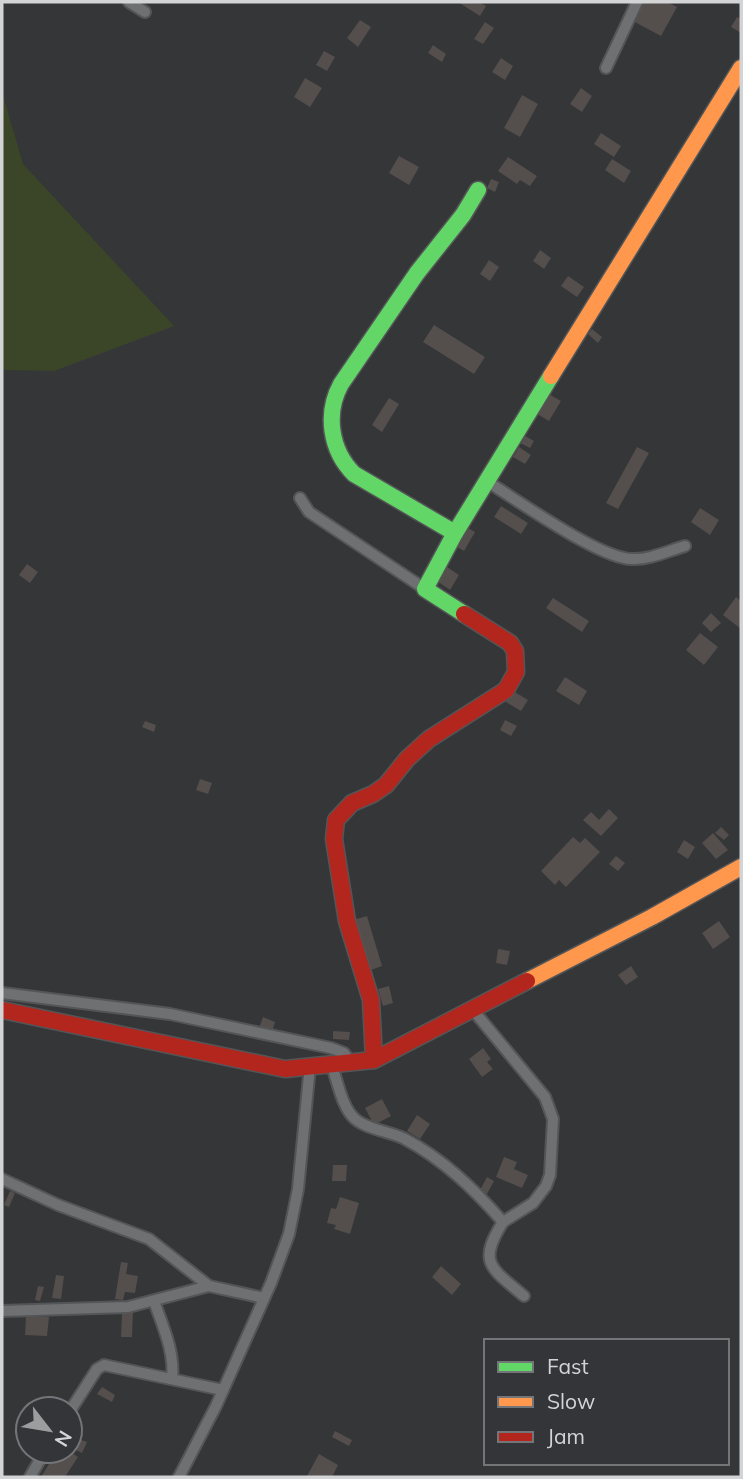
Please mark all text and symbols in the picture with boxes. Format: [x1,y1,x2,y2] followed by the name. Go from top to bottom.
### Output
[484,1339,729,1465] legend
[547,1353,589,1379] text: Fast
[547,1388,595,1414] text: Slow
[14,1395,84,1465] north arrow
[547,1423,585,1449] text: Jam
[50,1426,78,1451] text: N

